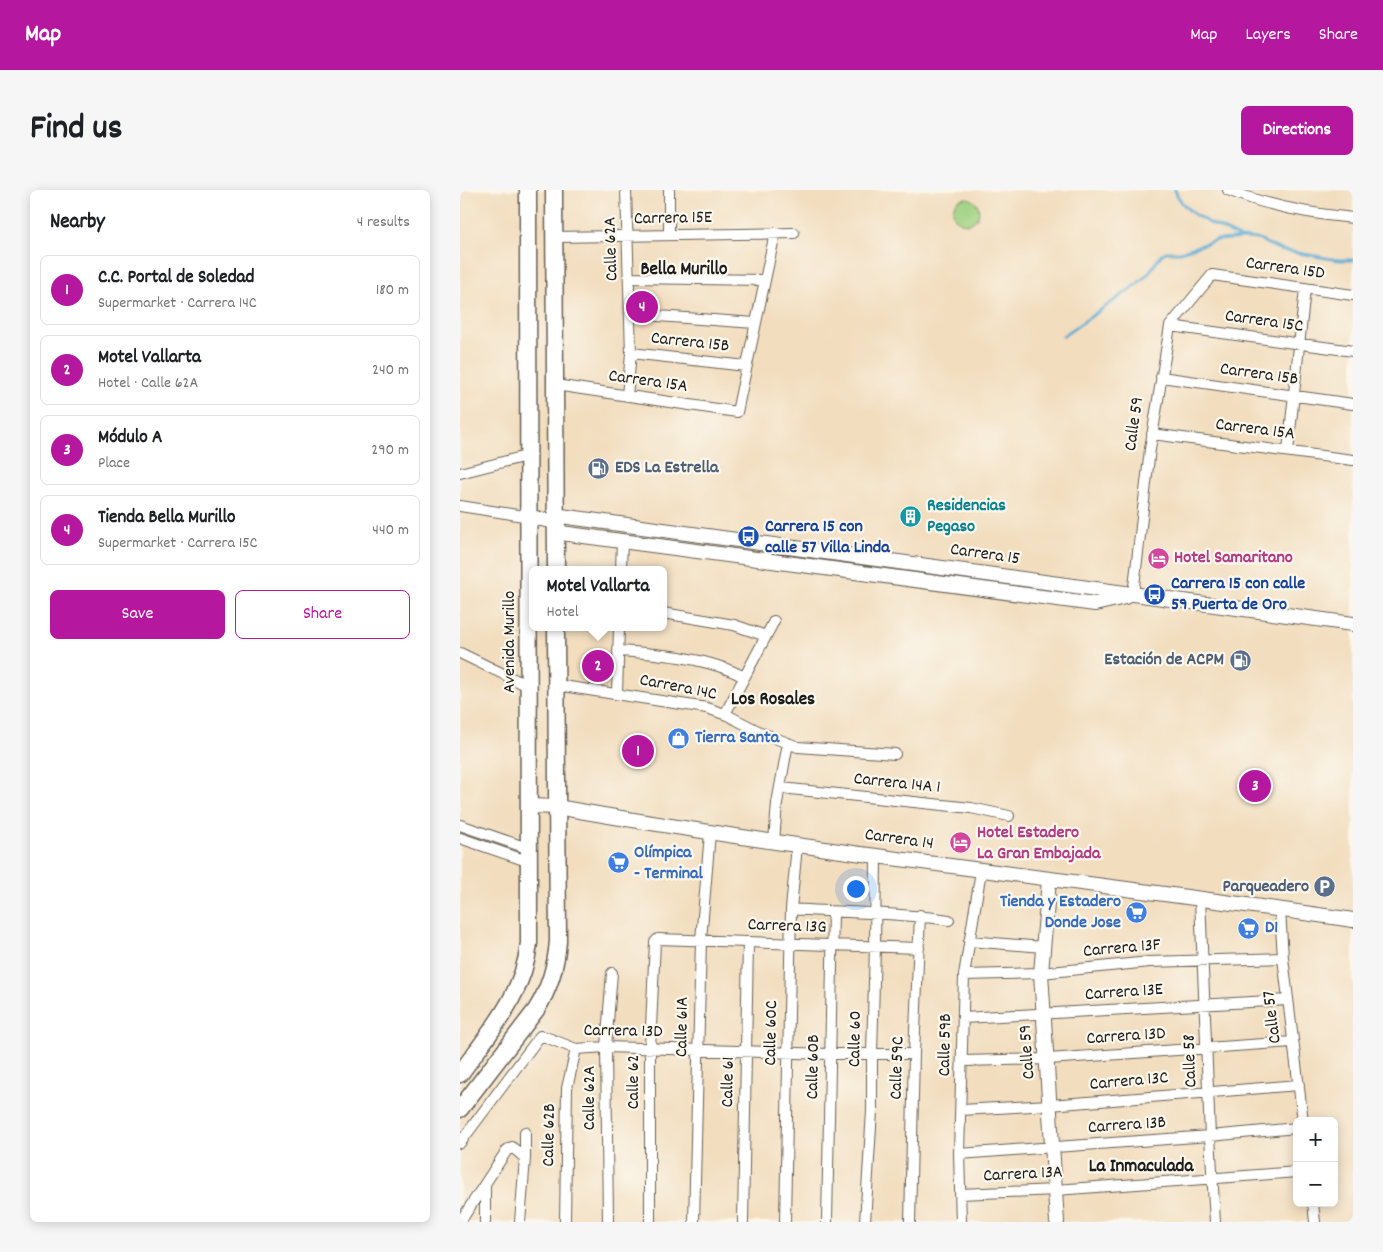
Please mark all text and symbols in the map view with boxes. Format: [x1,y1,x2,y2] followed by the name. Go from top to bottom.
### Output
[25,18,61,52] text: Map
[1190,23,1217,48] text: Map
[1245,23,1291,48] text: Layers
[1319,23,1358,48] text: Share
[30,105,122,155] text: Find us
[1241,106,1353,155] button: Directions
[634,206,712,232] street label: Carrera 15E
[50,208,105,238] text: Nearby
[357,211,410,234] text: 4 results
[598,216,626,282] street label: Calle 62A
[1244,251,1326,287] street label: Carrera 15D
[640,257,728,284] district label: Bella Murillo
[98,265,254,292] text: C.C. Portal de Soledad
[65,279,69,302] text: 1
[376,279,409,302] text: 180 m
[626,288,658,326] pin: 4
[98,292,257,315] text: Supermarket · Carrera 14C
[1223,304,1305,340] street label: Carrera 15C
[650,326,730,360] street label: Carrera 15B
[98,345,201,372] text: Motel Vallarta
[1218,357,1300,393] street label: Carrera 15B
[64,359,71,382] text: 2
[372,359,409,382] text: 240 m
[607,364,689,400] street label: Carrera 15A
[98,372,198,395] text: Hotel · Calle 62A
[1119,395,1151,453] street label: Calle 59
[1214,413,1296,447] street label: Carrera 15A
[98,425,162,452] text: Módulo A
[63,439,71,462] text: 3
[371,439,409,462] text: 290 m
[98,452,130,475] text: Place
[587,456,611,480] fuel station icon: EDS La Estrella
[615,456,719,481] place label: EDS La Estrella
[927,494,1006,540] place label: Residencias Pegaso
[899,504,923,528] building icon: Residencias Pegaso
[98,505,235,532] text: Tienda Bella Murillo
[765,515,890,561] place label: Carrera 15 con calle 57 Villa Linda
[64,519,70,542] text: 4
[372,519,409,542] text: 440 m
[737,525,761,549] bus stop icon: Carrera 15 con calle 57 Villa Linda
[98,532,257,555] text: Supermarket · Carrera 15C
[949,538,1021,572] street label: Carrera 15
[1146,546,1170,570] hotel icon: Hotel Samaritano
[1174,546,1293,571] place label: Hotel Samaritano
[529,566,667,631] popup
[1171,572,1305,618] place label: Carrera 15 con calle 59 Puerta de Oro
[547,574,649,601] text: Motel Vallarta
[1143,582,1167,606] bus stop icon: Carrera 15 con calle 59 Puerta de Oro
[50,590,225,639] button: Save
[235,590,410,639] button: Share
[498,591,523,693] street label: Avenida Murillo
[547,601,579,624] text: Hotel
[582,647,614,685] pin: 2
[1104,648,1224,673] place label: Estación de ACPM
[1228,648,1252,672] fuel station icon: Estación de ACPM
[637,668,719,708] street label: Carrera 14C
[731,687,815,714] district label: Los Rosales
[667,726,691,750] shop icon: Tierra Santa
[695,726,780,751] place label: Tierra Santa
[622,732,654,770] pin: 1
[852,767,942,801] street label: Carrera 14A 1
[1239,767,1271,805] pin: 3
[977,821,1101,867] place label: Hotel Estadero La Gran Embajada
[863,823,935,857] street label: Carrera 14
[949,831,973,855] hotel icon: Hotel Estadero La Gran Embajada
[634,841,703,887] place label: Olímpica - Terminal
[606,851,630,875] supermarket icon: Olímpica - Terminal
[1223,875,1309,900] place label: Parqueadero
[1313,875,1337,899] parking icon: Parqueadero
[843,876,869,902] your location
[1000,890,1121,936] place label: Tienda y Estadero Donde Jose
[1125,900,1149,924] supermarket icon: Tienda y Estadero Donde Jose
[747,913,827,941] street label: Carrera 13G
[1237,916,1261,940] supermarket icon: D1
[1265,916,1278,941] place label: D1
[1082,933,1162,965] street label: Carrera 13F
[1084,978,1164,1008] street label: Carrera 13E
[1257,989,1289,1045] street label: Calle 57
[670,996,696,1057] street label: Calle 61A
[759,1000,785,1066] street label: Calle 60C
[843,1010,869,1068] street label: Calle 60
[933,1013,959,1077] street label: Calle 59B
[583,1019,663,1045] street label: Carrera 13D
[1086,1022,1166,1052] street label: Carrera 13D
[1014,1024,1042,1080] street label: Calle 59
[801,1034,827,1100] street label: Calle 60B
[1178,1034,1204,1088] street label: Calle 58
[884,1036,912,1100] street label: Calle 59C
[622,1055,647,1109] street label: Calle 62
[716,1056,742,1108] street label: Calle 61
[578,1066,603,1130] street label: Calle 62A
[1089,1066,1169,1098] street label: Carrera 13C
[537,1103,563,1167] street label: Calle 62B
[1087,1111,1167,1141] street label: Carrera 13B
[1293,1117,1338,1207] map controls
[1293,1117,1338,1162] button: +
[1089,1154,1194,1181] district label: La Inmaculada
[983,1160,1064,1190] street label: Carrera 13A
[1293,1162,1338,1207] button: −

